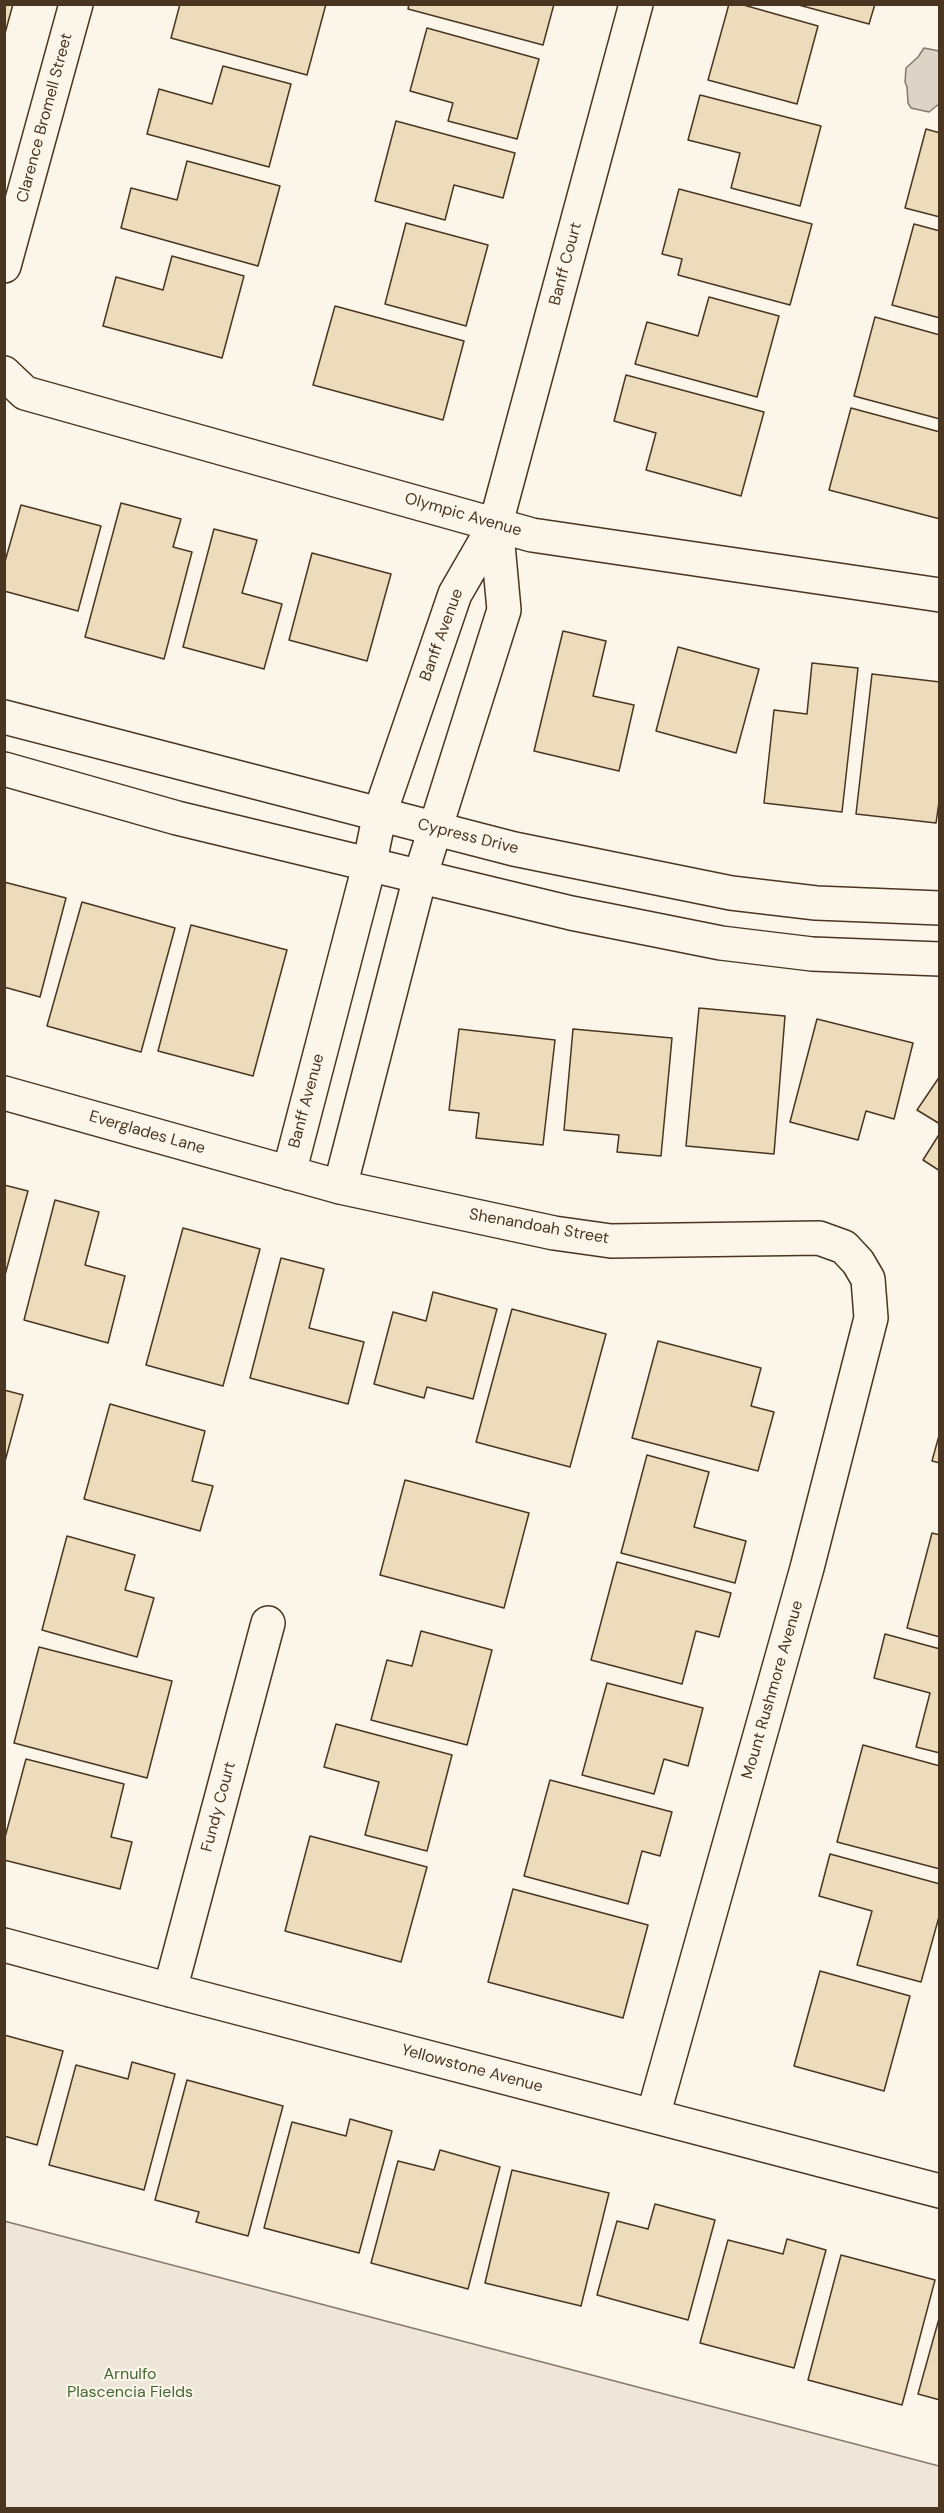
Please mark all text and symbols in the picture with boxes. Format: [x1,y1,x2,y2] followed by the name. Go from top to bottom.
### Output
[13,31,77,205] street label: Clarence Bromell Street
[546,220,586,308] street label: Banff Court
[402,489,524,541] street label: Olympic Avenue
[416,586,468,684] street label: Banff Avenue
[416,815,520,859] street label: Cypress Drive
[285,1052,329,1150] street label: Banff Avenue
[87,1107,207,1159] street label: Everglades Lane
[468,1205,610,1249] street label: Shenandoah Street
[738,1599,808,1781] street label: Mount Rushmore Avenue
[198,1760,240,1854] street label: Fundy Court
[399,2041,545,2097] street label: Yellowstone Avenue
[67,2365,193,2403] park label: Arnulfo Plascencia Fields

